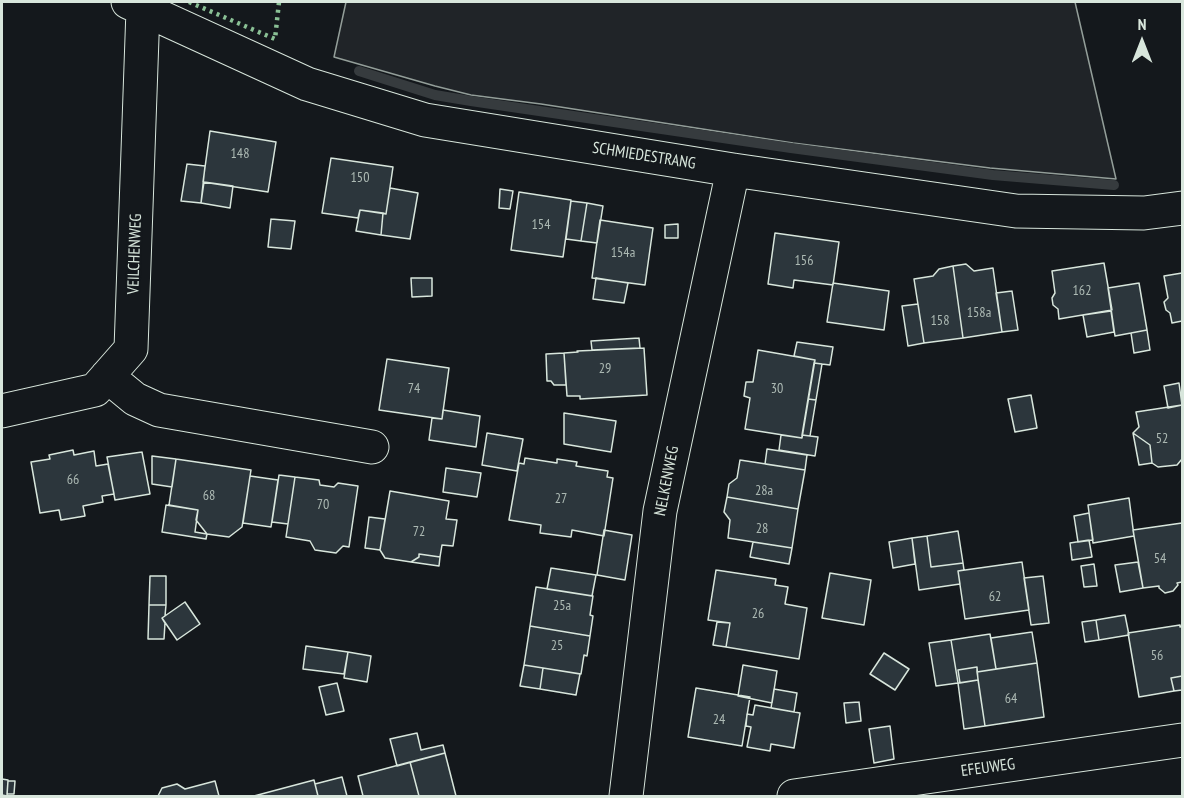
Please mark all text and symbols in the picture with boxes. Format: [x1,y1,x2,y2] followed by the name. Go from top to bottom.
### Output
[1112,12,1172,72] north arrow
[1138,14,1146,34] text: N
[591,138,697,174] street label: SCHMIEDESTRANG
[231,146,249,162] house number: 148
[351,170,369,186] house number: 150
[124,213,146,295] street label: VEILCHENWEG
[532,217,550,233] house number: 154
[611,245,635,261] house number: 154a
[795,253,813,269] house number: 156
[1073,283,1091,299] house number: 162
[967,305,991,321] house number: 158a
[931,313,949,329] house number: 158
[599,361,611,377] house number: 29
[408,381,420,397] house number: 74
[771,381,783,397] house number: 30
[1156,431,1168,447] house number: 52
[651,444,683,518] street label: NELKENWEG
[67,472,79,488] house number: 66
[755,483,773,499] house number: 28a
[203,488,215,504] house number: 68
[555,491,567,507] house number: 27
[317,497,329,513] house number: 70
[756,521,768,537] house number: 28
[413,524,425,540] house number: 72
[1154,551,1166,567] house number: 54
[989,589,1001,605] house number: 62
[553,598,571,614] house number: 25a
[752,606,764,622] house number: 26
[551,638,563,654] house number: 25
[1151,648,1163,664] house number: 56
[1005,691,1017,707] house number: 64
[713,712,725,728] house number: 24
[960,755,1016,781] street label: EFEUWEG

